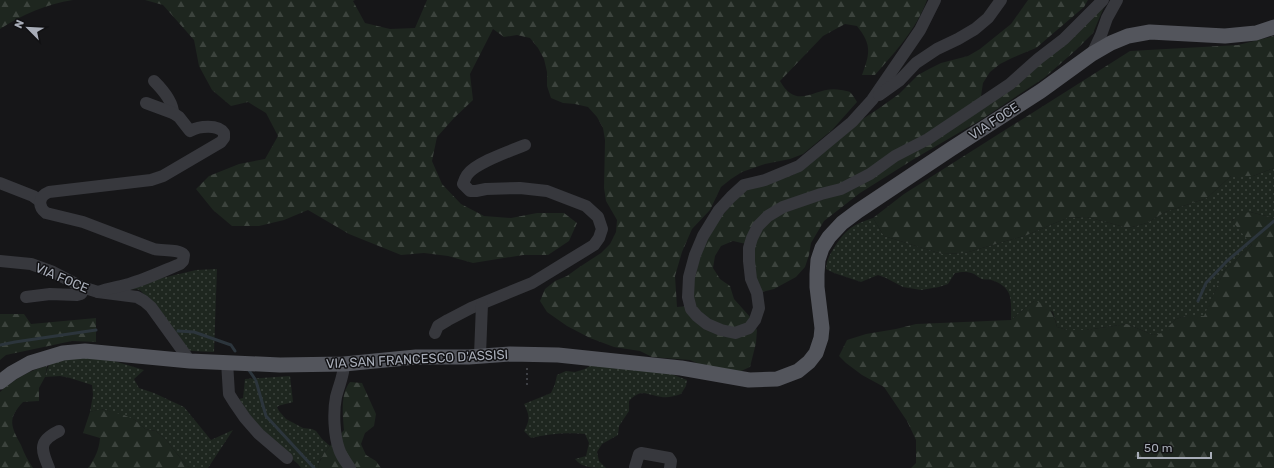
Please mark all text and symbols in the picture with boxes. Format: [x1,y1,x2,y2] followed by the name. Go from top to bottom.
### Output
[8,8,48,48] north arrow
[12,18,27,30] text: N
[966,99,1022,143] street label: VIA FOCE
[33,260,91,296] street label: VIA FOCE
[325,347,509,371] street label: VIA SAN FRANCESCO D'ASSISI
[1138,434,1211,460] scale bar
[1144,441,1172,455] text: 50 m

